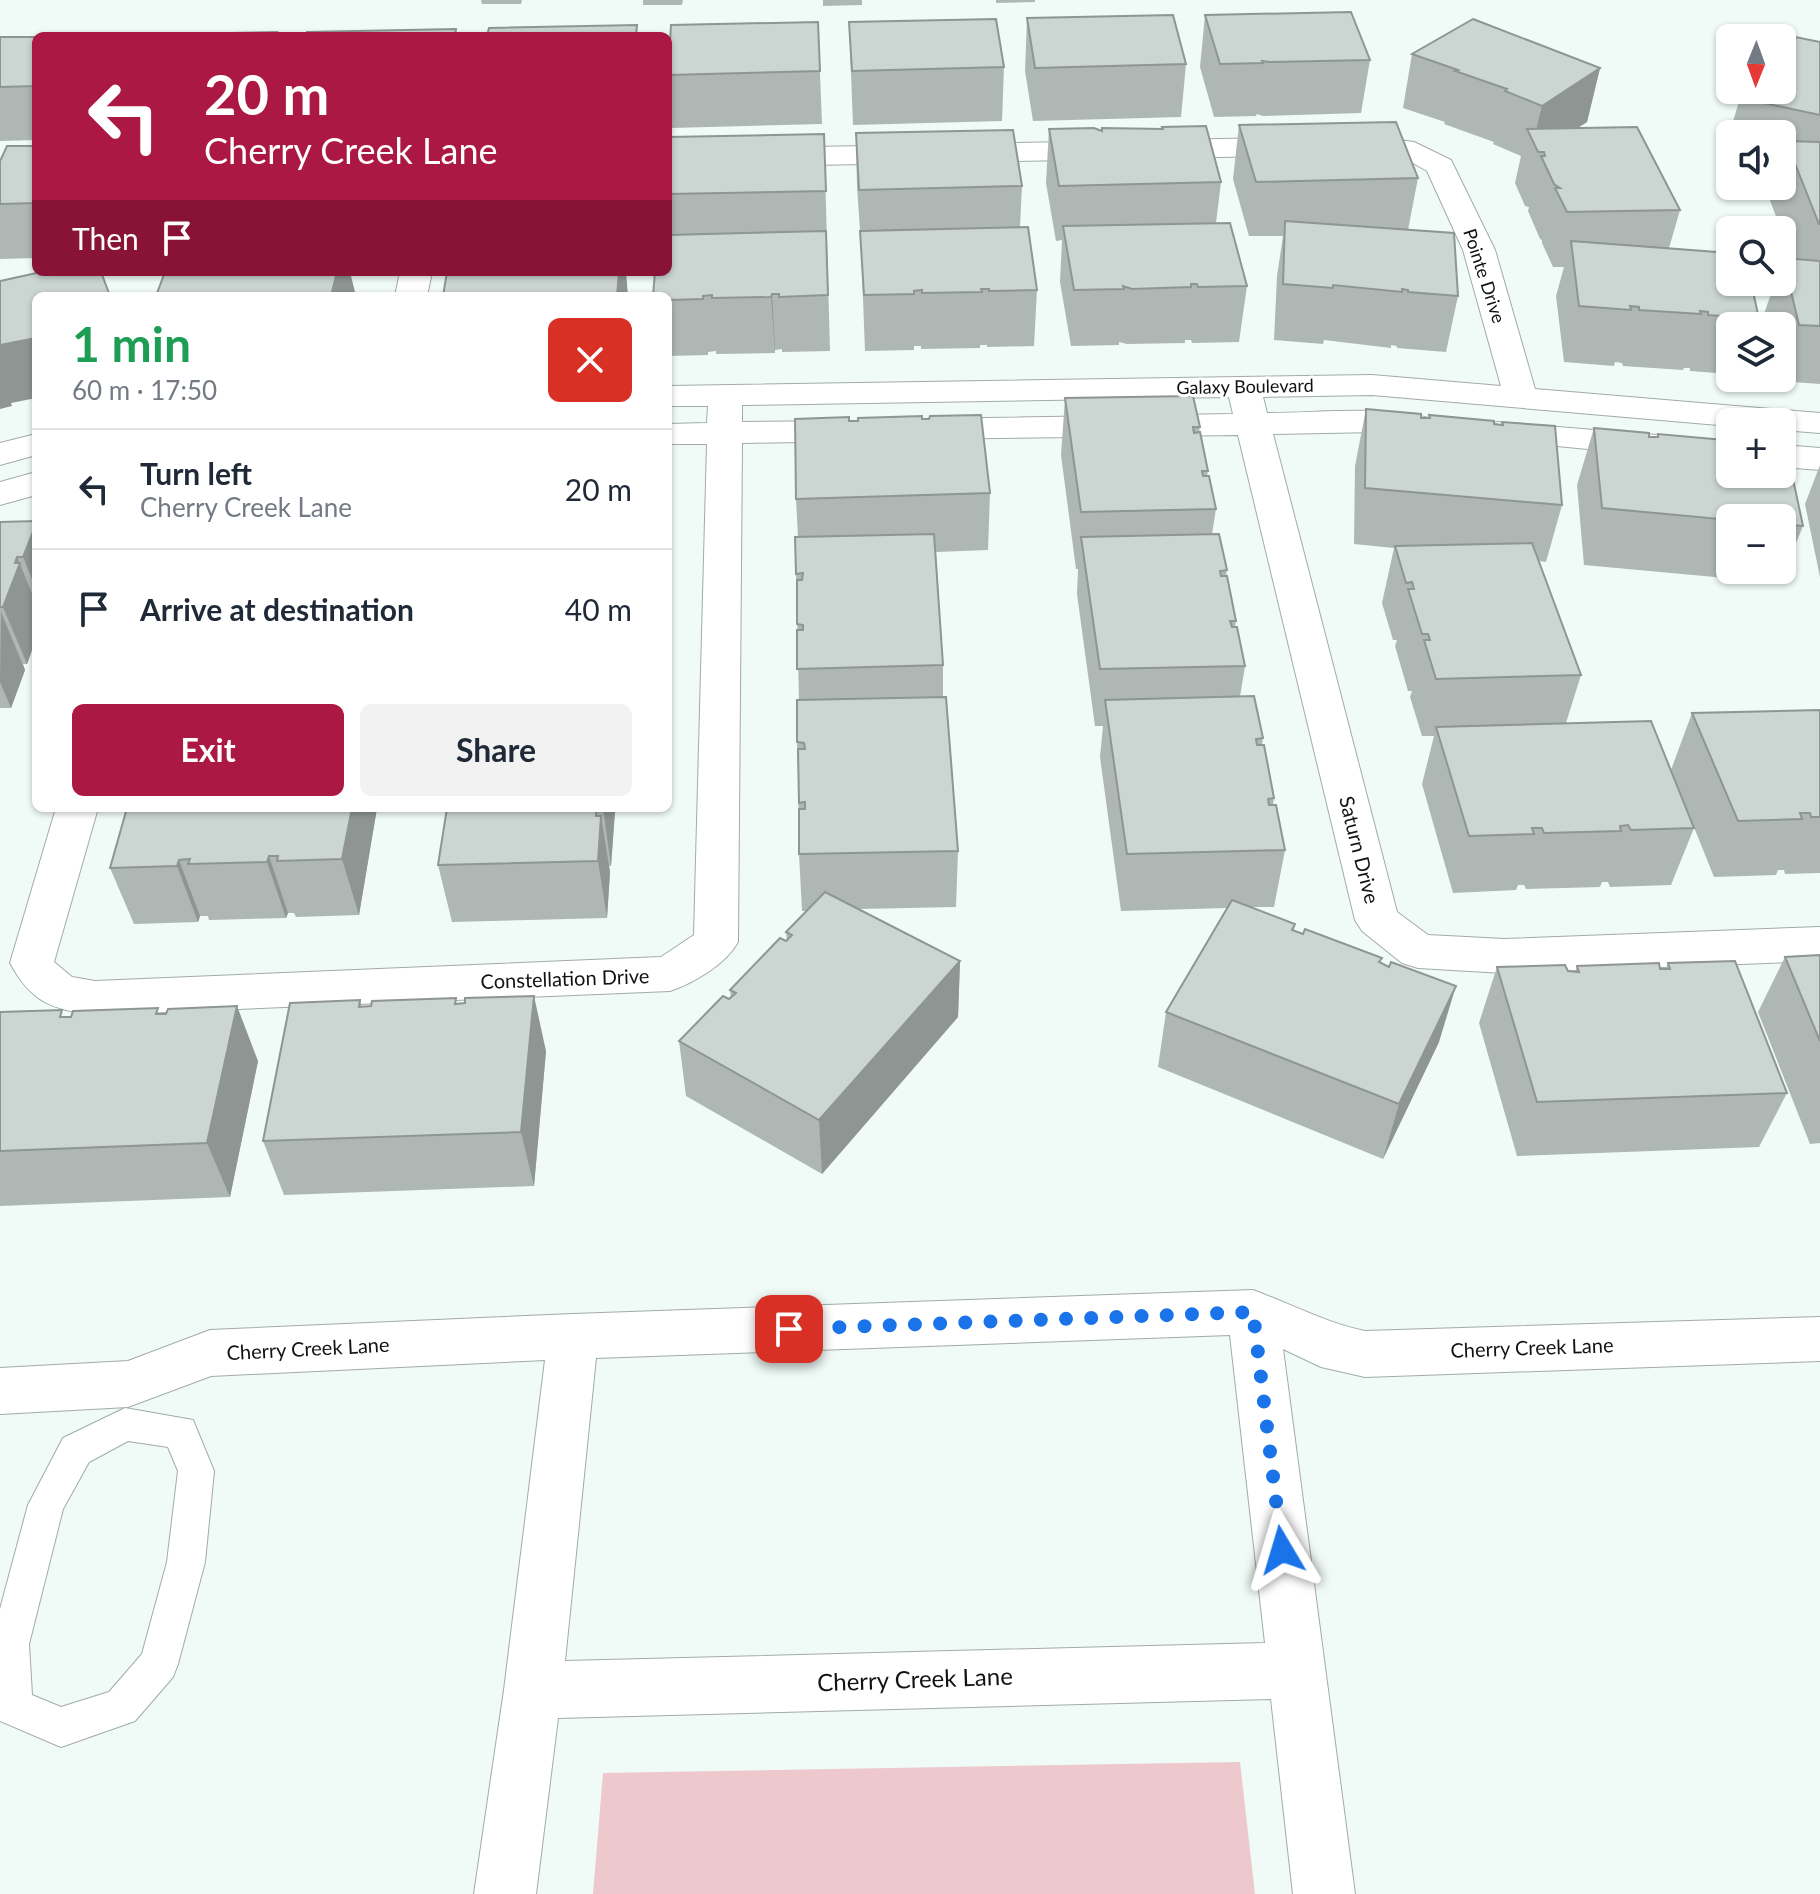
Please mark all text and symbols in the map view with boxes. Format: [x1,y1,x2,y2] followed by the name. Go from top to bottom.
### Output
[1716,24,1796,104] north arrow
[1716,24,1796,584] map controls
[204,60,329,127] text: 20 m
[72,64,176,168] icon: left
[1716,120,1796,200] button: sound
[204,128,498,172] text: Cherry Creek Lane
[155,216,199,260] icon: arrive
[1716,216,1796,296] button: search
[72,220,139,256] text: Then
[1459,226,1511,326] street label: Pointe Drive
[1716,312,1796,392] button: layers
[72,315,191,372] text: 1 min
[548,318,632,402] button: close
[72,374,217,406] text: 60 m · 17:50
[1176,374,1314,398] street label: Galaxy Boulevard
[1716,408,1796,488] button: +
[140,455,252,491] text: Turn left
[72,467,116,511] icon: left
[565,471,632,507] text: 20 m
[140,491,352,523] text: Cherry Creek Lane
[1716,504,1796,584] button: −
[72,587,116,631] icon: arrive
[140,591,414,627] text: Arrive at destination
[565,591,632,627] text: 40 m
[72,704,344,796] button: Exit
[360,704,632,796] button: Share
[1335,793,1385,906] street label: Saturn Drive
[480,963,650,993] street label: Constellation Drive
[755,1295,823,1363] pin
[767,1307,811,1351] icon: arrive
[226,1332,390,1364] street label: Cherry Creek Lane
[1450,1332,1614,1362] street label: Cherry Creek Lane
[1240,1508,1324,1592] position arrow
[817,1661,1013,1696] street label: Cherry Creek Lane

